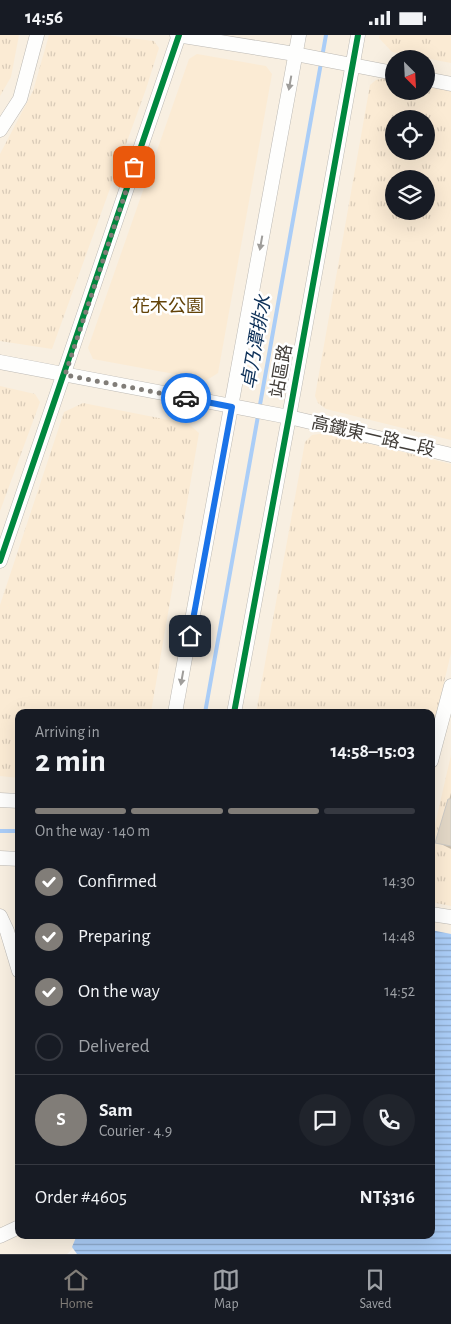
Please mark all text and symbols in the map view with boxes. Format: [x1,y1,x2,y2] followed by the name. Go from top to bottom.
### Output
[25,8,63,27] text: 14:56
[385,50,435,100] north arrow
[385,50,435,220] map controls
[285,75,293,91] one-way arrow
[385,110,435,160] button: locate
[113,146,155,188] pin
[120,153,148,181] icon: bag
[385,170,435,220] button: layers
[257,235,265,251] one-way arrow
[238,292,275,390] water label: 卓乃潭排水
[132,296,204,316] park label: 花木公園
[266,343,296,399] street label: 站區路
[161,373,211,423] courier
[172,384,200,412] icon: car
[310,412,437,460] street label: 高鐵東一路二段
[169,615,211,657] pin
[176,622,204,650] icon: home
[177,671,185,687] one-way arrow
[35,724,100,740] text: Arriving in
[330,742,415,761] text: 14:58–15:03
[35,745,106,777] text: 2 min
[35,823,150,839] text: On the way · 140 m
[35,868,63,896] icon: check
[78,872,157,891] text: Confirmed
[383,873,415,889] text: 14:30
[35,923,63,951] icon: check
[78,927,151,946] text: Preparing
[383,928,415,944] text: 14:48
[35,978,63,1006] icon: check
[78,982,160,1001] text: On the way
[384,983,415,999] text: 14:52
[78,1037,150,1056] text: Delivered
[299,1094,351,1146] button: chat
[363,1094,415,1146] button: phone
[99,1101,133,1120] text: Sam
[56,1110,66,1129] text: S
[99,1123,172,1139] text: Courier · 4.9
[35,1188,127,1207] text: Order #4605
[360,1188,415,1207] text: NT$316
[60,1266,93,1313] tab: Home
[212,1266,240,1313] tab: Map
[359,1266,391,1313] tab: Saved

